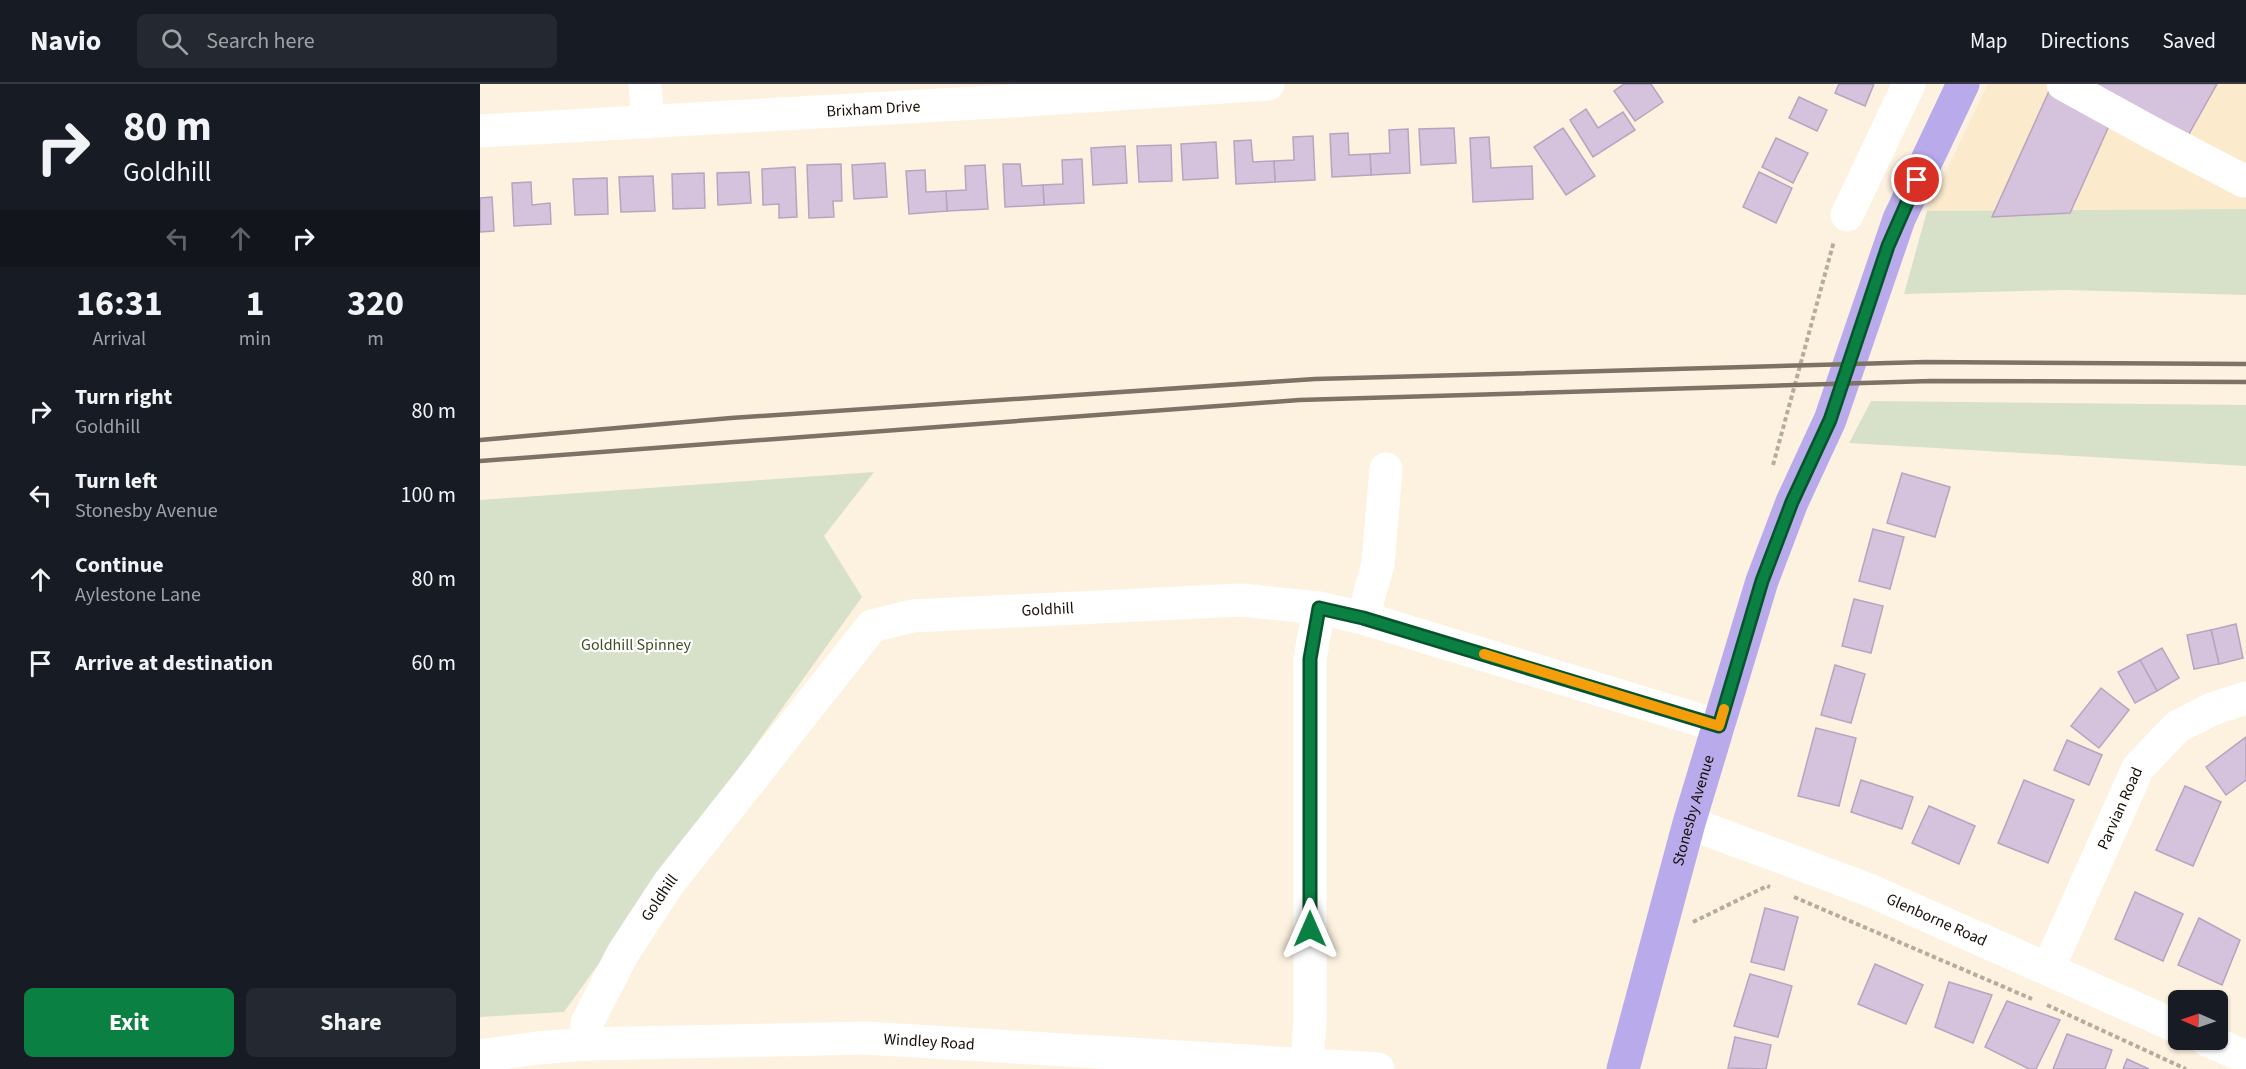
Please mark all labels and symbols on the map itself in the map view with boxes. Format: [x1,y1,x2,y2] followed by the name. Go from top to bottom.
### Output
[826,95,921,122] street label: Brixham Drive
[1891,154,1942,205] pin
[1021,597,1074,622] street label: Goldhill
[581,634,691,656] park label: Goldhill Spinney
[1667,752,1720,868] street label: Stonesby Avenue
[2092,764,2148,853] street label: Parvian Road
[636,869,683,926] street label: Goldhill
[1883,888,1990,952] street label: Glenborne Road
[1278,897,1342,961] position arrow
[2168,990,2228,1050] north arrow
[883,1028,975,1056] street label: Windley Road

